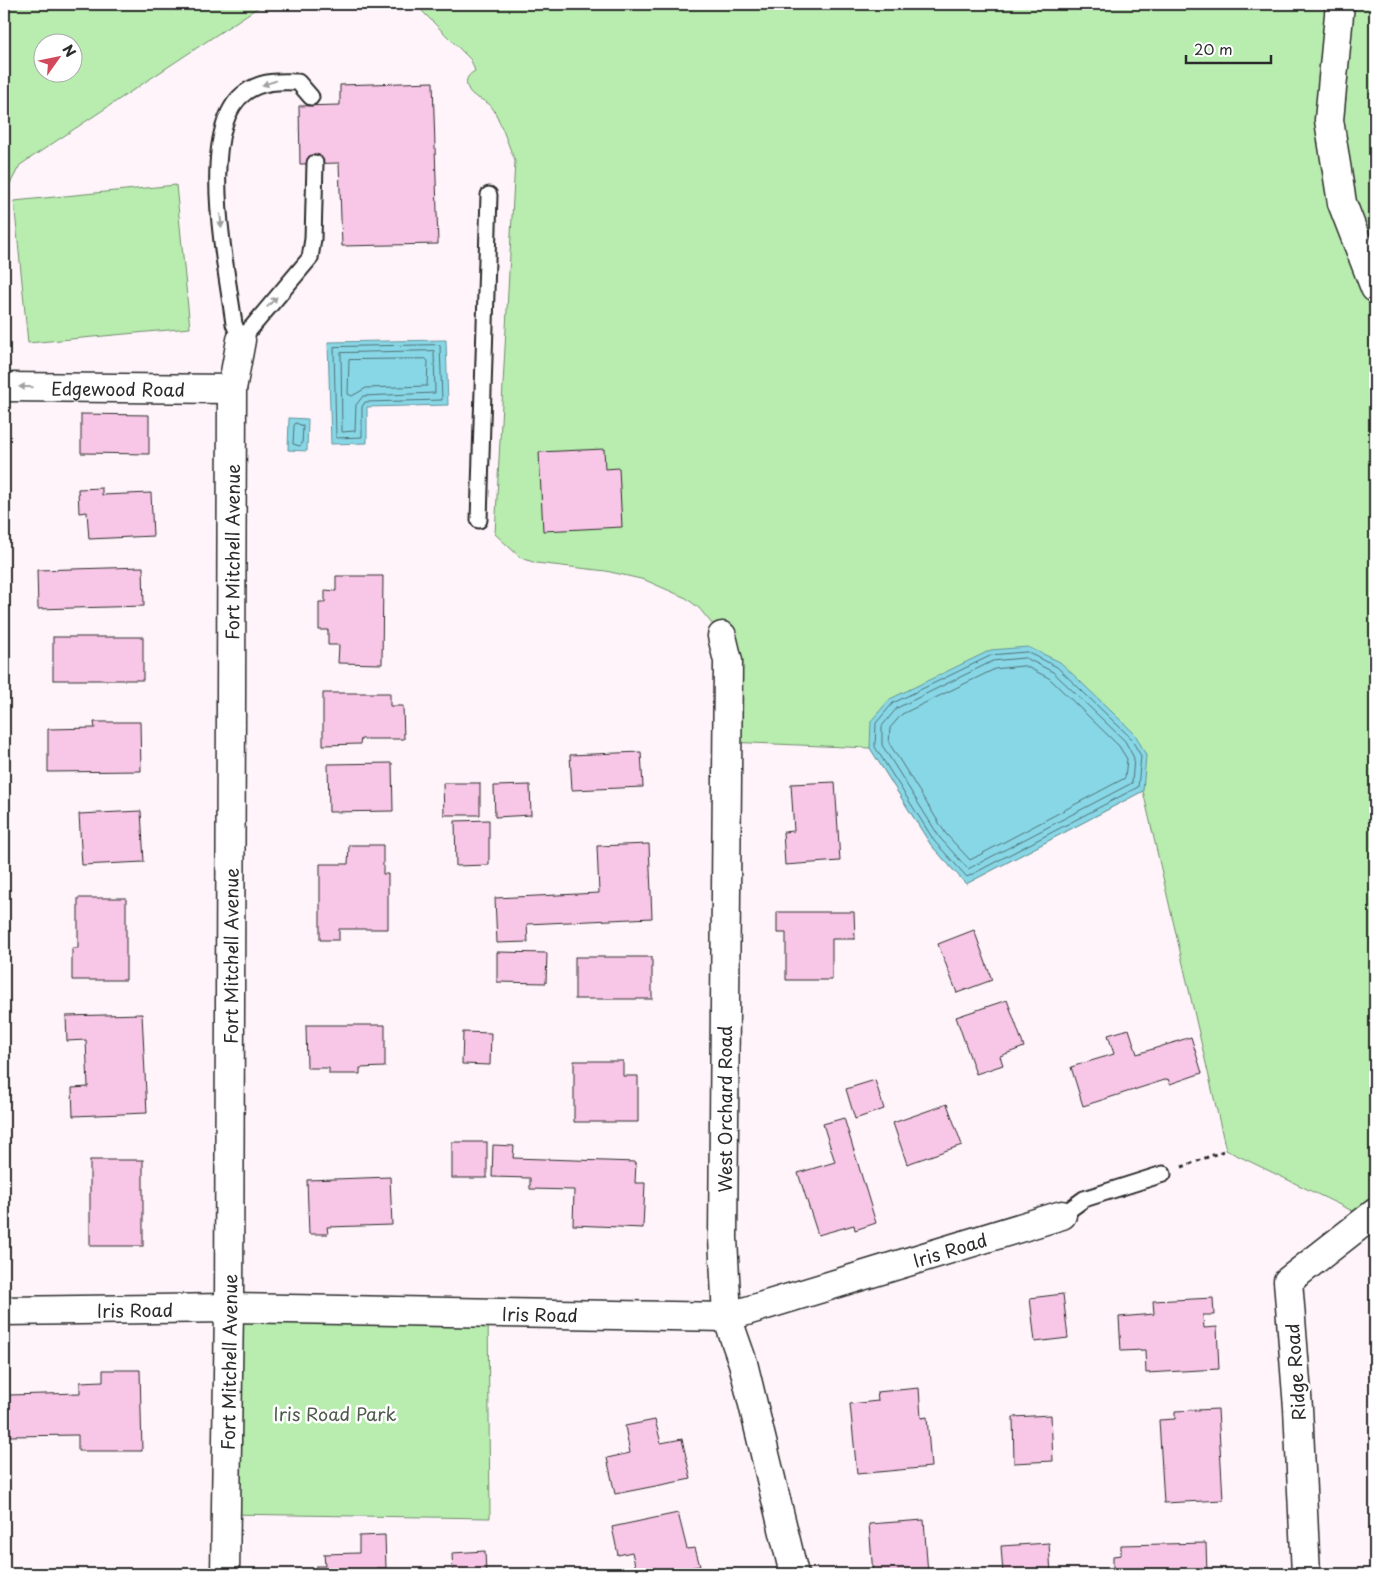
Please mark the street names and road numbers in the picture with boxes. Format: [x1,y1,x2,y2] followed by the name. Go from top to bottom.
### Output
[51,374,185,402] street label: Edgewood Road
[218,464,245,640] street label: Fort Mitchell Avenue
[216,868,244,1044] street label: Fort Mitchell Avenue
[711,1025,738,1193] street label: West Orchard Road
[909,1225,990,1273] street label: Iris Road
[213,1274,243,1450] street label: Fort Mitchell Avenue
[97,1295,173,1323] street label: Iris Road
[502,1299,578,1328] street label: Iris Road
[1278,1323,1312,1421] street label: Ridge Road

